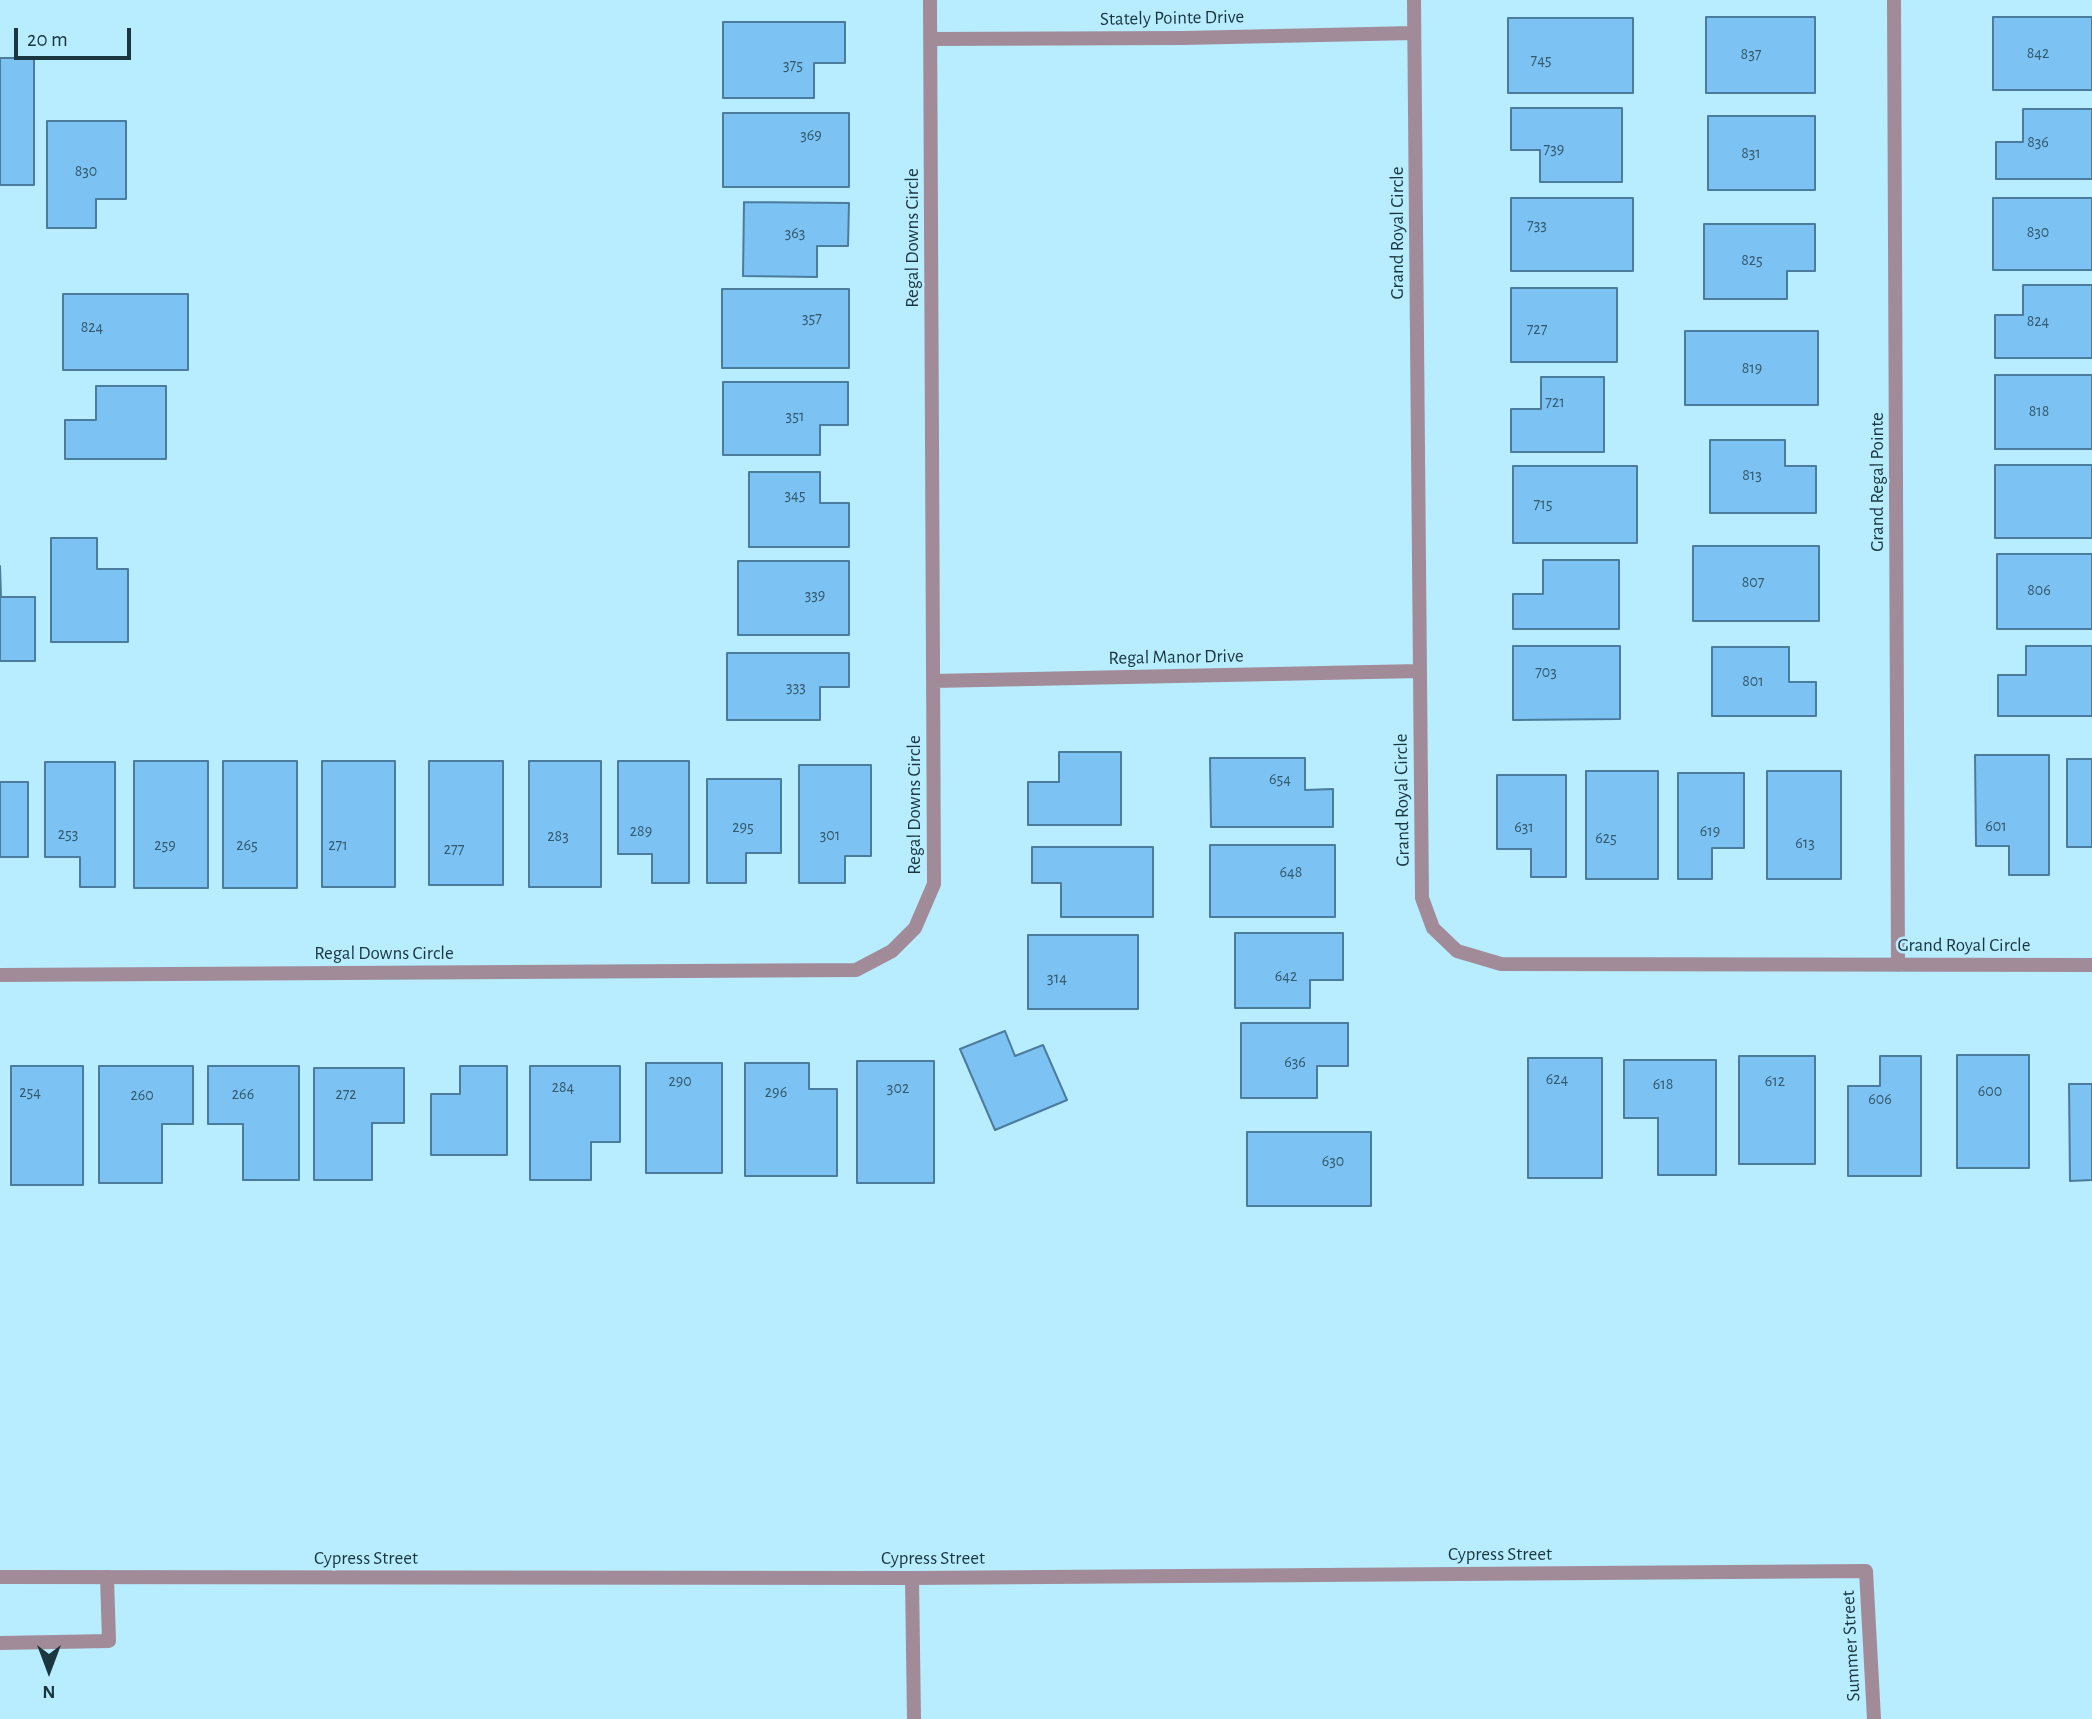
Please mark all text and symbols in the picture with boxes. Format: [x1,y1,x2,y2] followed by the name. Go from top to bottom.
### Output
[1100,5,1244,31] street label: Stately Pointe Drive
[18,14,135,58] scale bar
[27,29,68,50] text: 20 m
[2027,43,2049,63] house number: 842
[1741,44,1761,64] house number: 837
[1530,50,1552,70] house number: 745
[783,55,803,75] house number: 375
[800,125,822,145] house number: 369
[2027,132,2049,152] house number: 836
[1544,139,1564,159] house number: 739
[1741,143,1761,163] house number: 831
[75,161,97,181] house number: 830
[1386,166,1408,300] street label: Grand Royal Circle
[901,168,923,308] street label: Regal Downs Circle
[1527,215,1547,235] house number: 733
[2027,222,2049,242] house number: 830
[785,223,805,243] house number: 363
[1741,250,1763,270] house number: 825
[802,308,822,328] house number: 357
[2027,311,2049,331] house number: 824
[81,317,103,337] house number: 824
[1527,319,1547,339] house number: 727
[1742,358,1762,378] house number: 819
[1545,392,1565,412] house number: 721
[2029,401,2049,421] house number: 818
[786,406,804,426] house number: 351
[1866,412,1888,552] street label: Grand Regal Pointe
[1742,465,1762,485] house number: 813
[785,485,805,505] house number: 345
[1534,494,1552,514] house number: 715
[1742,572,1764,592] house number: 807
[2027,580,2051,600] house number: 806
[805,585,825,605] house number: 339
[1108,644,1244,670] street label: Regal Manor Drive
[1535,662,1557,682] house number: 703
[1742,671,1764,691] house number: 801
[786,677,806,697] house number: 333
[1389,733,1415,867] street label: Grand Royal Circle
[903,735,925,875] street label: Regal Downs Circle
[1269,769,1291,789] house number: 654
[1985,816,2007,836] house number: 601
[732,817,754,837] house number: 295
[1514,817,1534,837] house number: 631
[630,821,652,841] house number: 289
[1700,821,1720,841] house number: 619
[58,824,78,844] house number: 253
[820,825,840,845] house number: 301
[547,826,569,846] house number: 283
[1595,828,1617,848] house number: 625
[1795,833,1815,853] house number: 613
[154,835,176,855] house number: 259
[236,835,258,855] house number: 265
[328,835,348,855] house number: 271
[444,839,464,859] house number: 277
[1280,862,1302,882] house number: 648
[1897,934,2031,956] street label: Grand Royal Circle
[314,942,454,964] street label: Regal Downs Circle
[1275,966,1297,986] house number: 642
[1047,968,1067,988] house number: 314
[1284,1052,1306,1072] house number: 636
[1546,1069,1568,1089] house number: 624
[668,1071,692,1091] house number: 290
[1765,1071,1785,1091] house number: 612
[1653,1074,1673,1094] house number: 618
[552,1077,574,1097] house number: 284
[887,1078,909,1098] house number: 302
[1978,1081,2002,1101] house number: 600
[19,1082,41,1102] house number: 254
[765,1082,787,1102] house number: 296
[232,1084,254,1104] house number: 266
[335,1084,357,1104] house number: 272
[130,1085,154,1105] house number: 260
[1868,1089,1892,1109] house number: 606
[1322,1151,1344,1171] house number: 630
[1448,1543,1552,1565] street label: Cypress Street
[314,1547,418,1569] street label: Cypress Street
[881,1547,985,1569] street label: Cypress Street
[1837,1590,1865,1702] street label: Summer Street
[14,1635,84,1705] north arrow
[42,1682,56,1701] text: N

